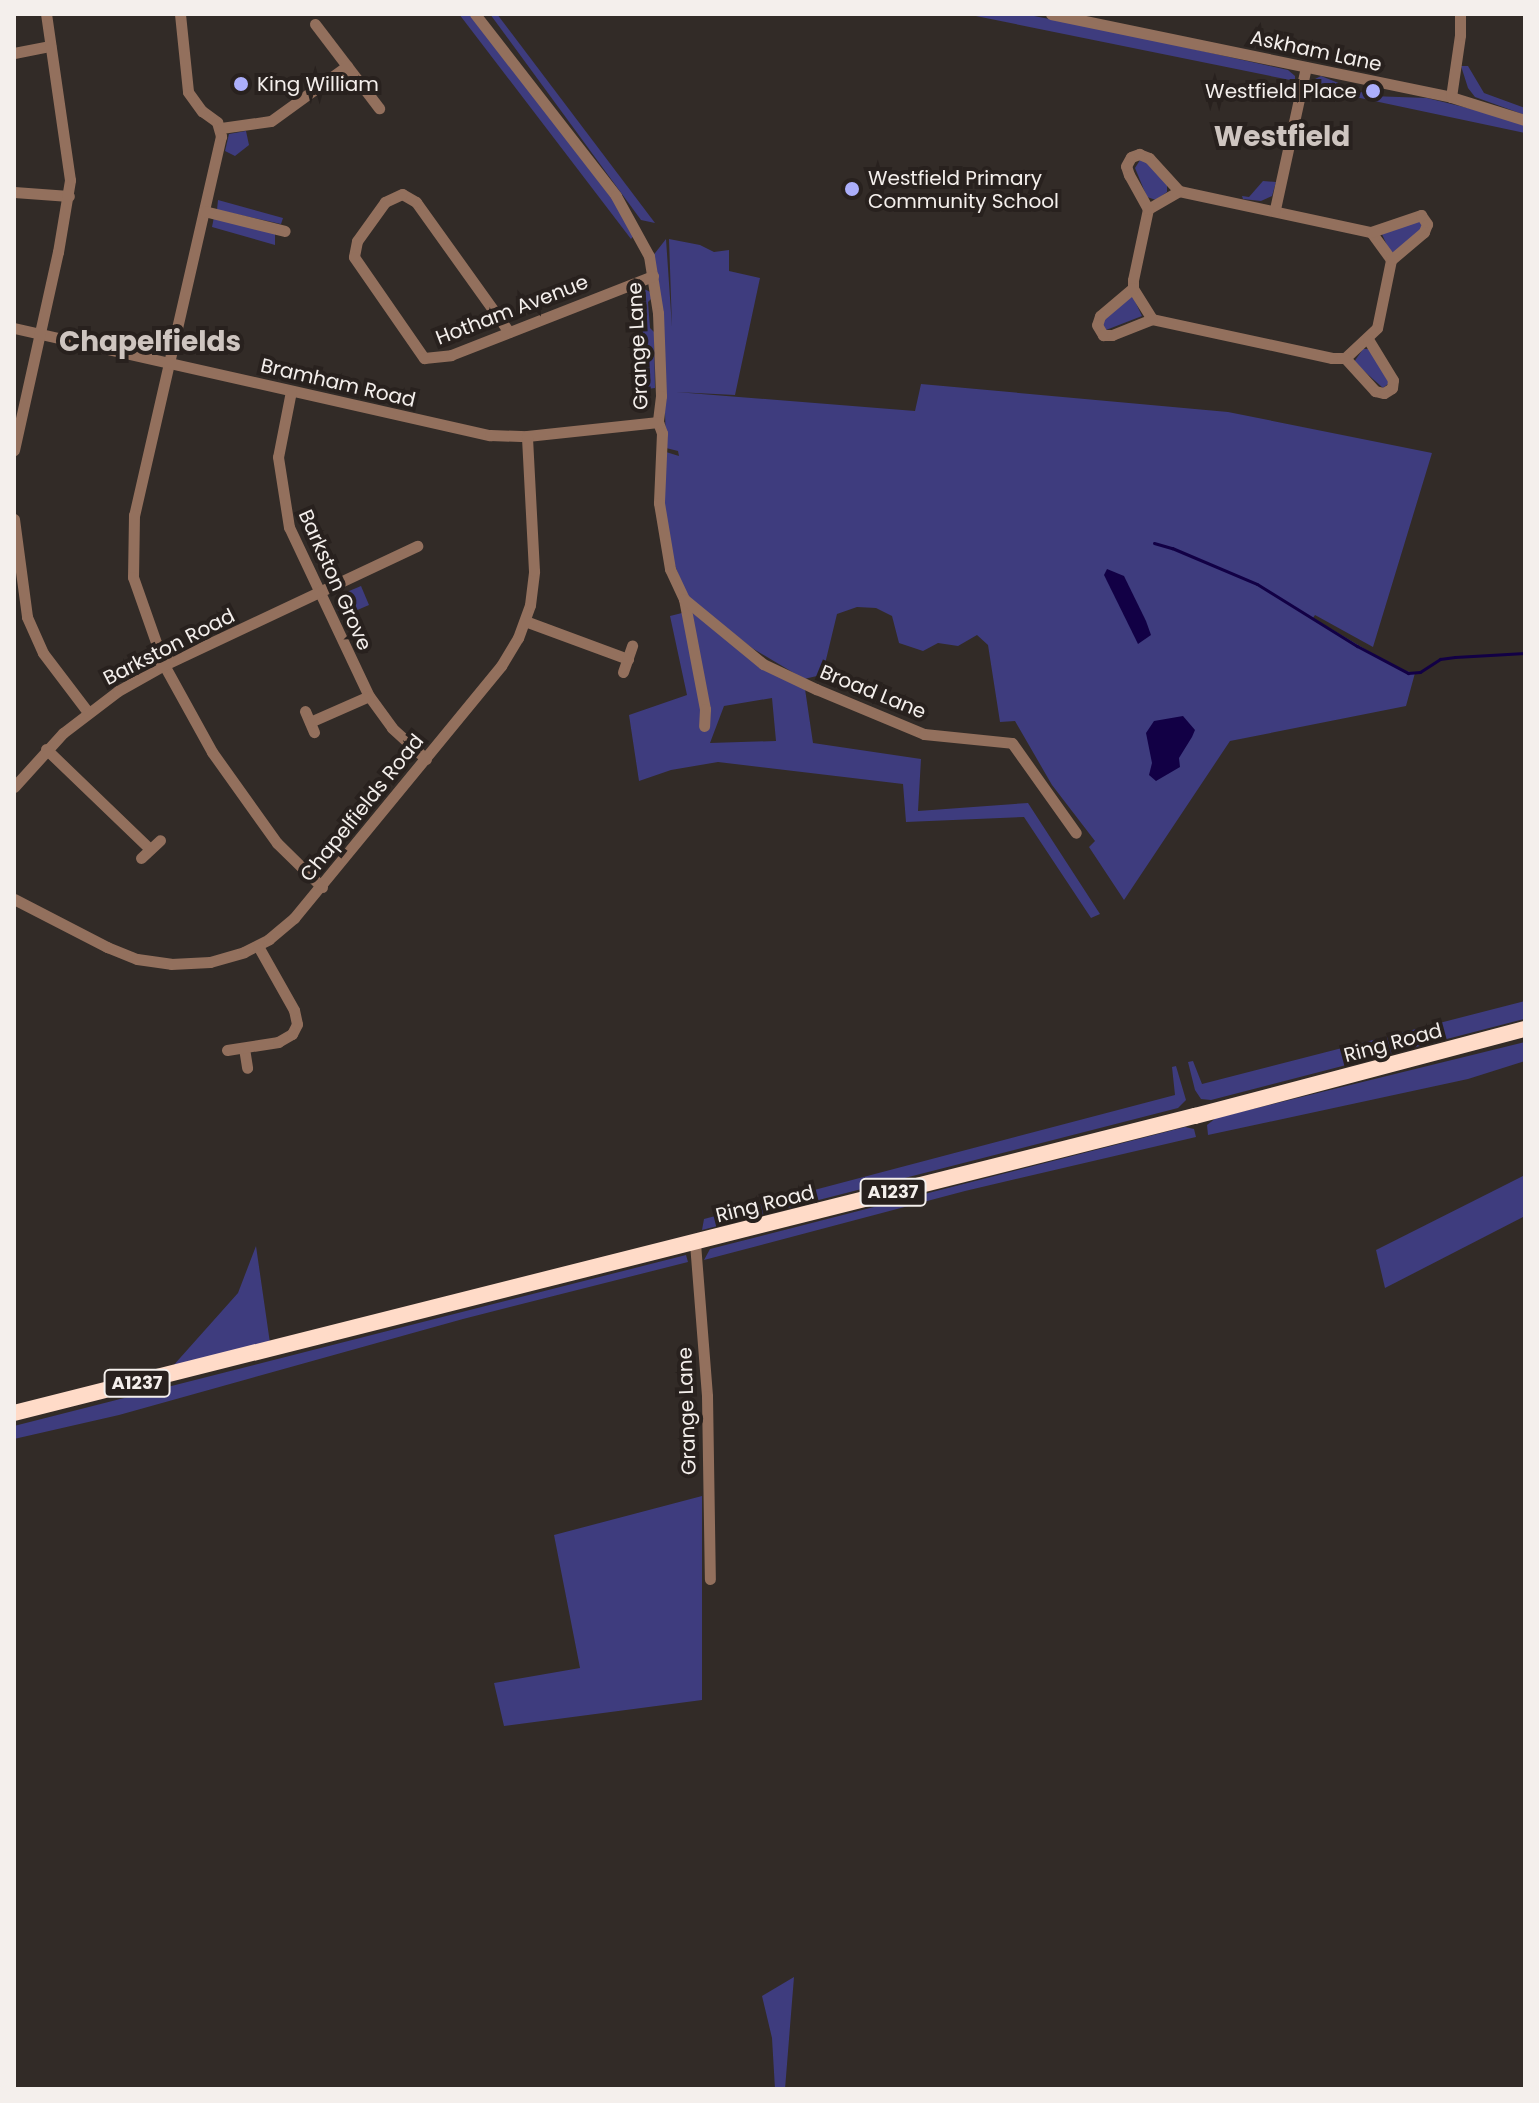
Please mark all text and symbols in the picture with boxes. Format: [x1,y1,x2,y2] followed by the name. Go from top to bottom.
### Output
[1248,25,1384,77] street label: Askham Lane
[257,72,379,96] place label: King William
[232,75,250,93] marker: King William
[1205,79,1357,103] place label: Westfield Place
[1364,82,1382,100] marker: Westfield Place
[1214,120,1350,154] district label: Westfield
[868,166,1059,213] place label: Westfield Primary Community School
[843,180,861,198] marker: Westfield Primary Community School
[432,270,592,350] street label: Hotham Avenue
[623,281,653,411] street label: Grange Lane
[59,325,241,359] district label: Chapelfields
[258,354,418,412] street label: Bramham Road
[293,506,377,654] street label: Barkston Grove
[99,604,239,690] street label: Barkston Road
[816,660,930,724] street label: Broad Lane
[295,729,429,887] street label: Chapelfields Road
[1341,1018,1445,1068] street label: Ring Road
[859,1178,927,1206] road number: A1237
[713,1180,817,1228] street label: Ring Road
[673,1347,701,1475] street label: Grange Lane
[103,1369,171,1397] road number: A1237

